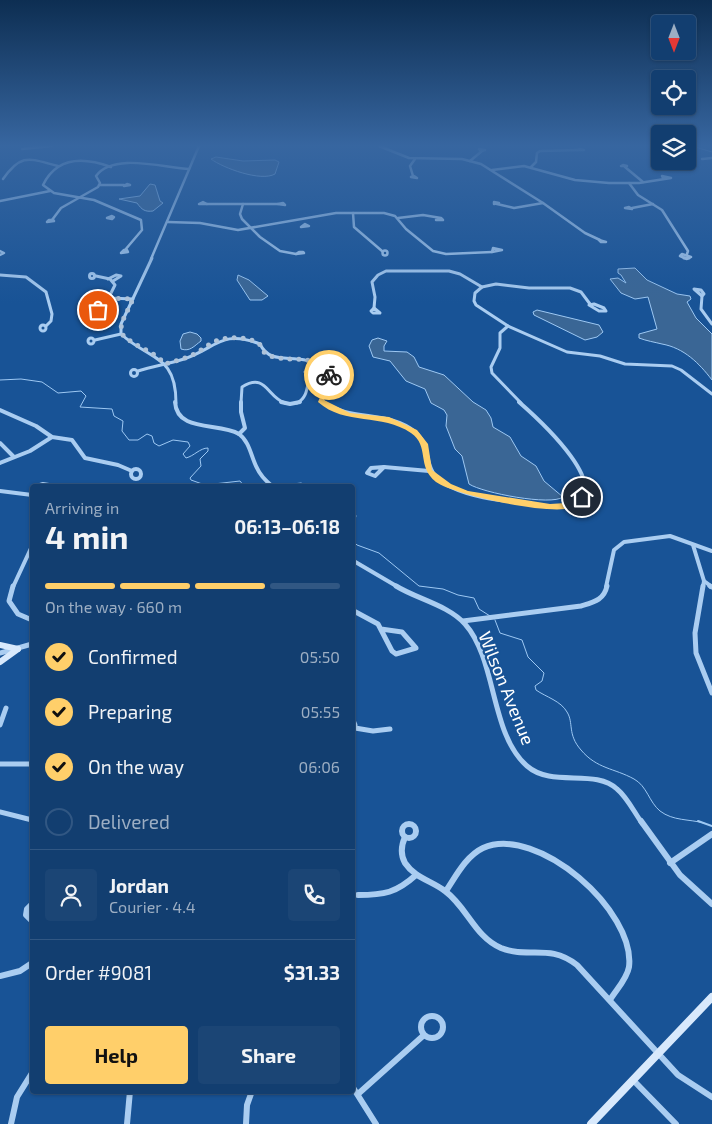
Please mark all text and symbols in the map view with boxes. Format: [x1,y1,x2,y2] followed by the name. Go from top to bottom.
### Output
[651,15,696,60] north arrow
[651,15,696,170] map controls
[651,70,696,115] button: locate
[651,125,696,170] button: layers
[77,289,119,331] pin
[84,296,112,324] icon: bag
[304,350,354,400] courier
[315,361,343,389] icon: bike
[561,476,603,518] pin
[568,483,596,511] icon: home
[45,498,119,517] text: Arriving in
[234,515,340,538] text: 06:13–06:18
[45,517,129,555] text: 4 min
[45,597,182,616] text: On the way · 660 m
[474,628,540,748] street label: Wilson Avenue
[45,643,73,671] icon: check
[88,645,178,668] text: Confirmed
[300,647,340,666] text: 05:50
[45,698,73,726] icon: check
[88,700,172,723] text: Preparing
[301,702,340,721] text: 05:55
[45,753,73,781] icon: check
[88,755,184,778] text: On the way
[299,757,340,776] text: 06:06
[88,810,170,833] text: Delivered
[45,869,97,921] button: person
[288,869,340,921] button: phone
[109,874,169,897] text: Jordan
[109,897,196,916] text: Courier · 4.4
[45,961,152,984] text: Order #9081
[284,961,340,984] text: $31.33
[45,1026,188,1084] button: Help
[198,1026,340,1084] button: Share

